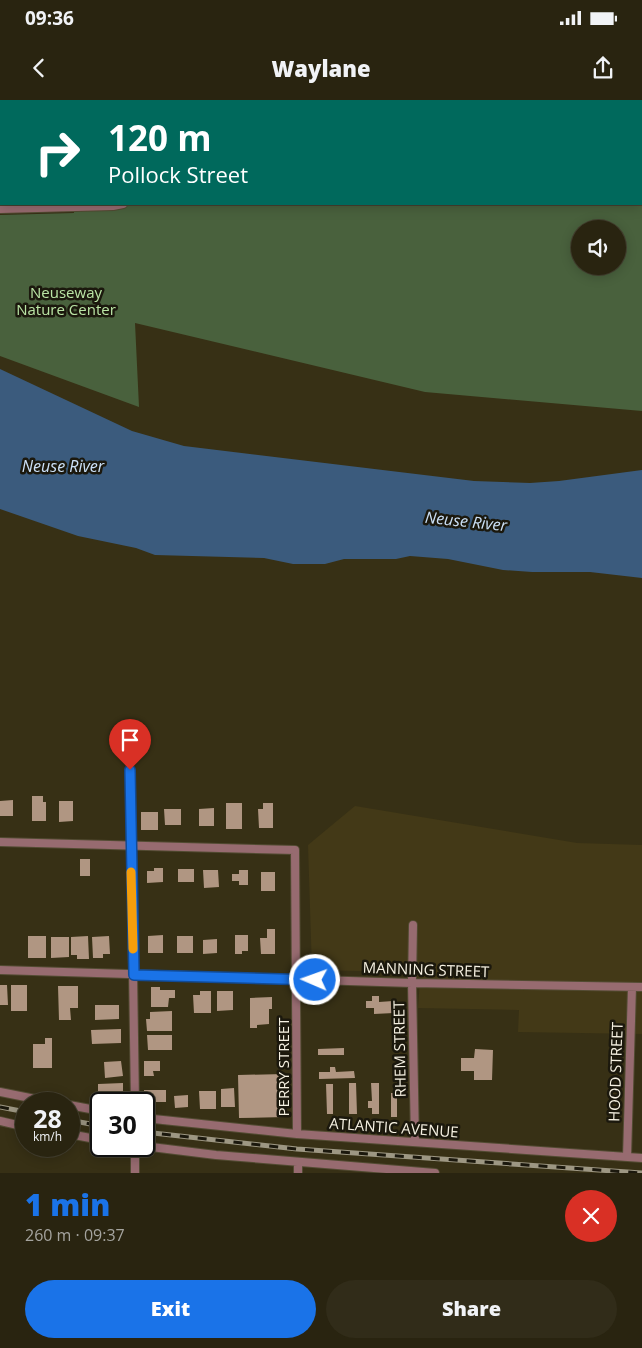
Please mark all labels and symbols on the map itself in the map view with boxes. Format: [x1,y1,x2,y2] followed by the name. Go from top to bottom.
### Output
[16,282,116,319] park label: Neuseway Nature Center
[22,455,105,477] water label: Neuse River
[424,506,509,536] water label: Neuse River
[109,719,151,770] pin
[288,953,340,1005] position arrow
[362,957,490,981] street label: MANNING STREET
[388,1000,410,1098] street label: RHEM STREET
[273,1017,293,1116] street label: PERRY STREET
[603,1021,627,1122] street label: HOOD STREET
[90,1092,155,1157] speed limit sign: 30
[329,1113,459,1141] street label: ATLANTIC AVENUE

